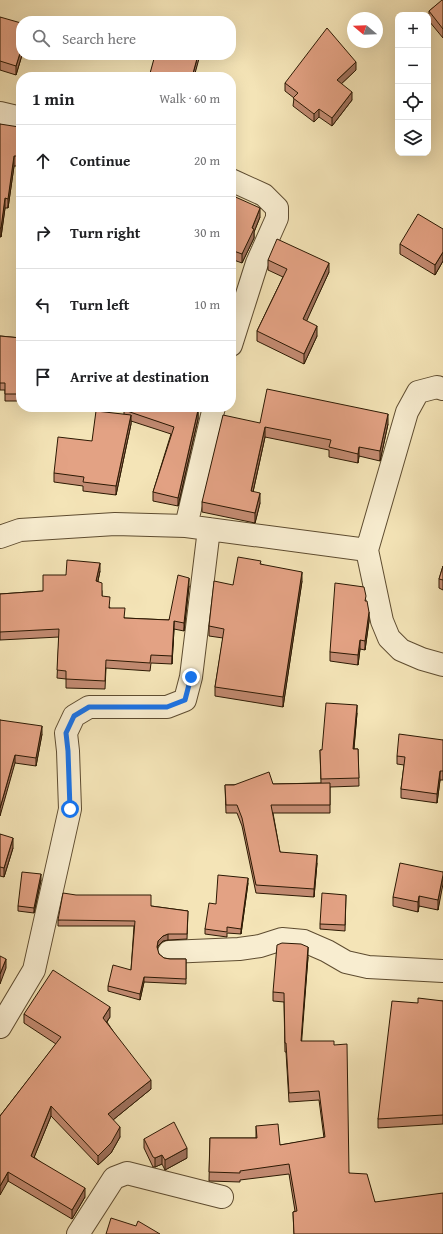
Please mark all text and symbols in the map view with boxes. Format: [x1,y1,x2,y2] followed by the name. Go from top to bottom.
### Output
[347,12,383,48] north arrow
[395,12,431,156] map controls
[395,12,431,48] button: +
[16,16,236,60] search box
[30,27,52,49] icon: search
[62,28,136,49] text: Search here
[395,48,431,84] button: −
[395,84,431,120] button: locate
[32,86,74,111] text: 1 min
[159,89,220,108] text: Walk · 60 m
[395,120,431,156] button: layers
[32,150,54,172] icon: ahead
[70,150,131,171] text: Continue
[194,151,220,170] text: 20 m
[32,222,54,244] icon: right
[70,222,141,243] text: Turn right
[194,223,220,242] text: 30 m
[32,294,54,316] icon: left
[70,294,129,315] text: Turn left
[194,295,220,314] text: 10 m
[32,366,54,388] icon: arrive
[70,366,209,387] text: Arrive at destination
[182,668,200,686] route end
[61,800,79,818] route start

